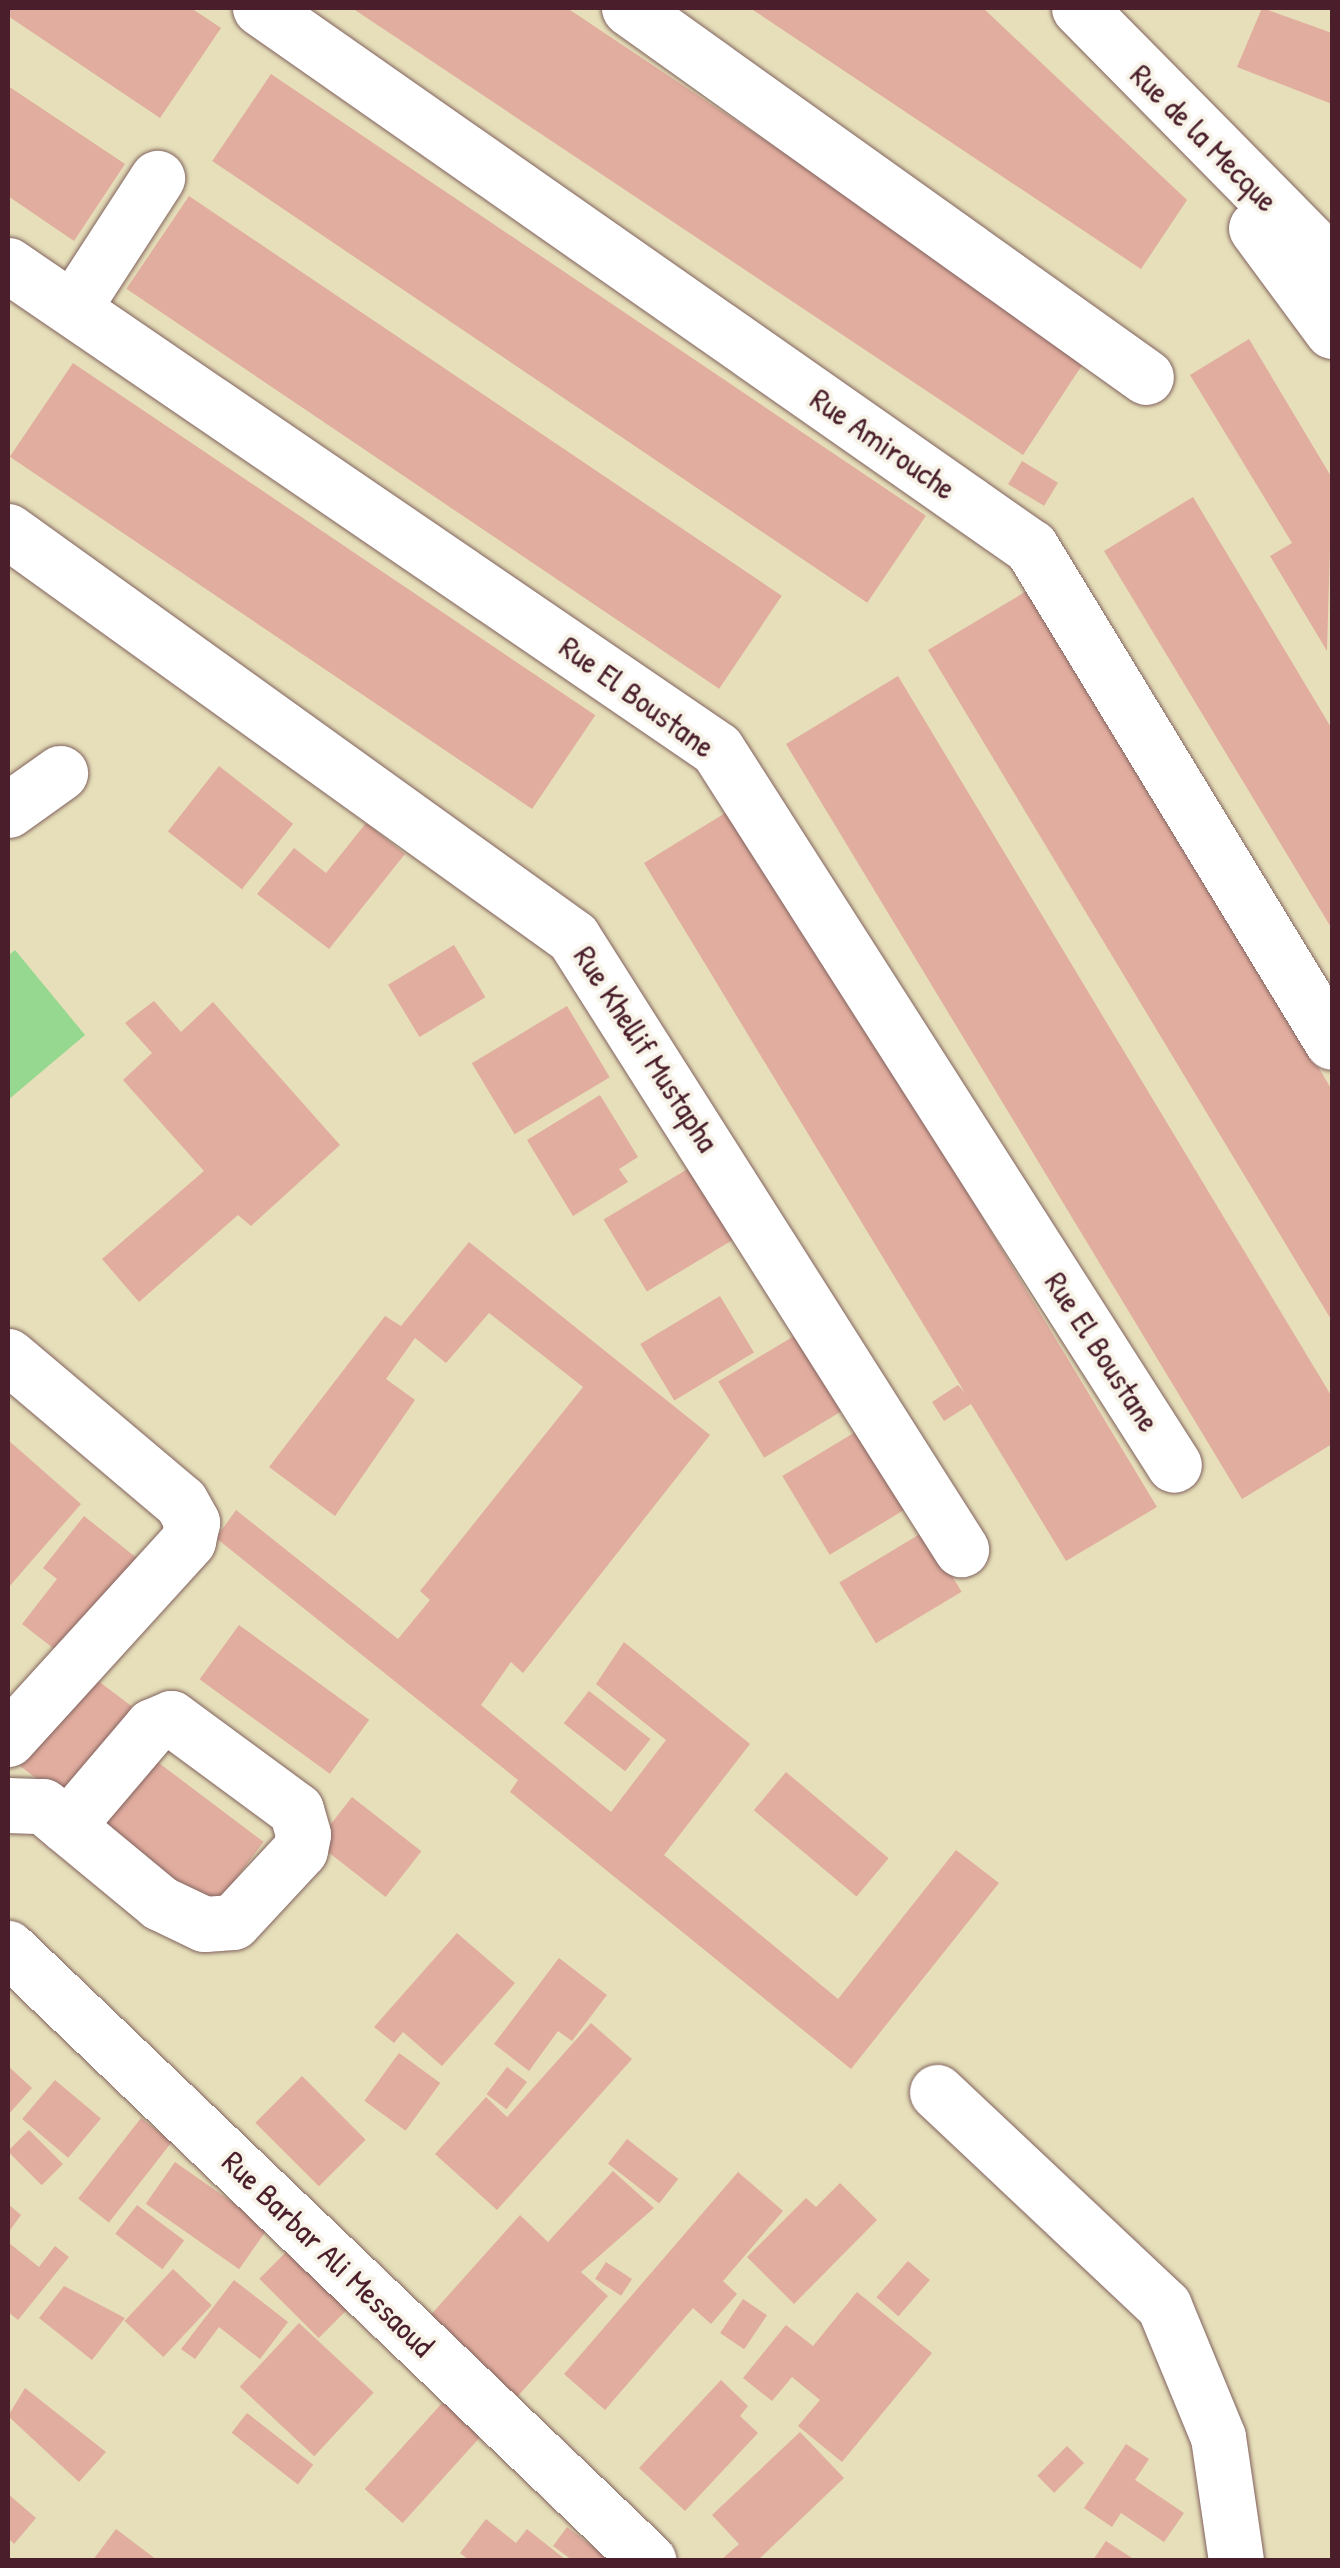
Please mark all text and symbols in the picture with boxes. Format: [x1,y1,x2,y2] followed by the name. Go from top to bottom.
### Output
[1122,56,1286,220] street label: Rue de la Mecque
[803,380,963,508] street label: Rue Amirouche
[552,628,722,766] street label: Rue El Boustane
[565,939,727,1159] street label: Rue Khellif Mustapha
[1036,1265,1168,1439] street label: Rue El Boustane
[214,2143,442,2365] street label: Rue Barbar Ali Messaoud

